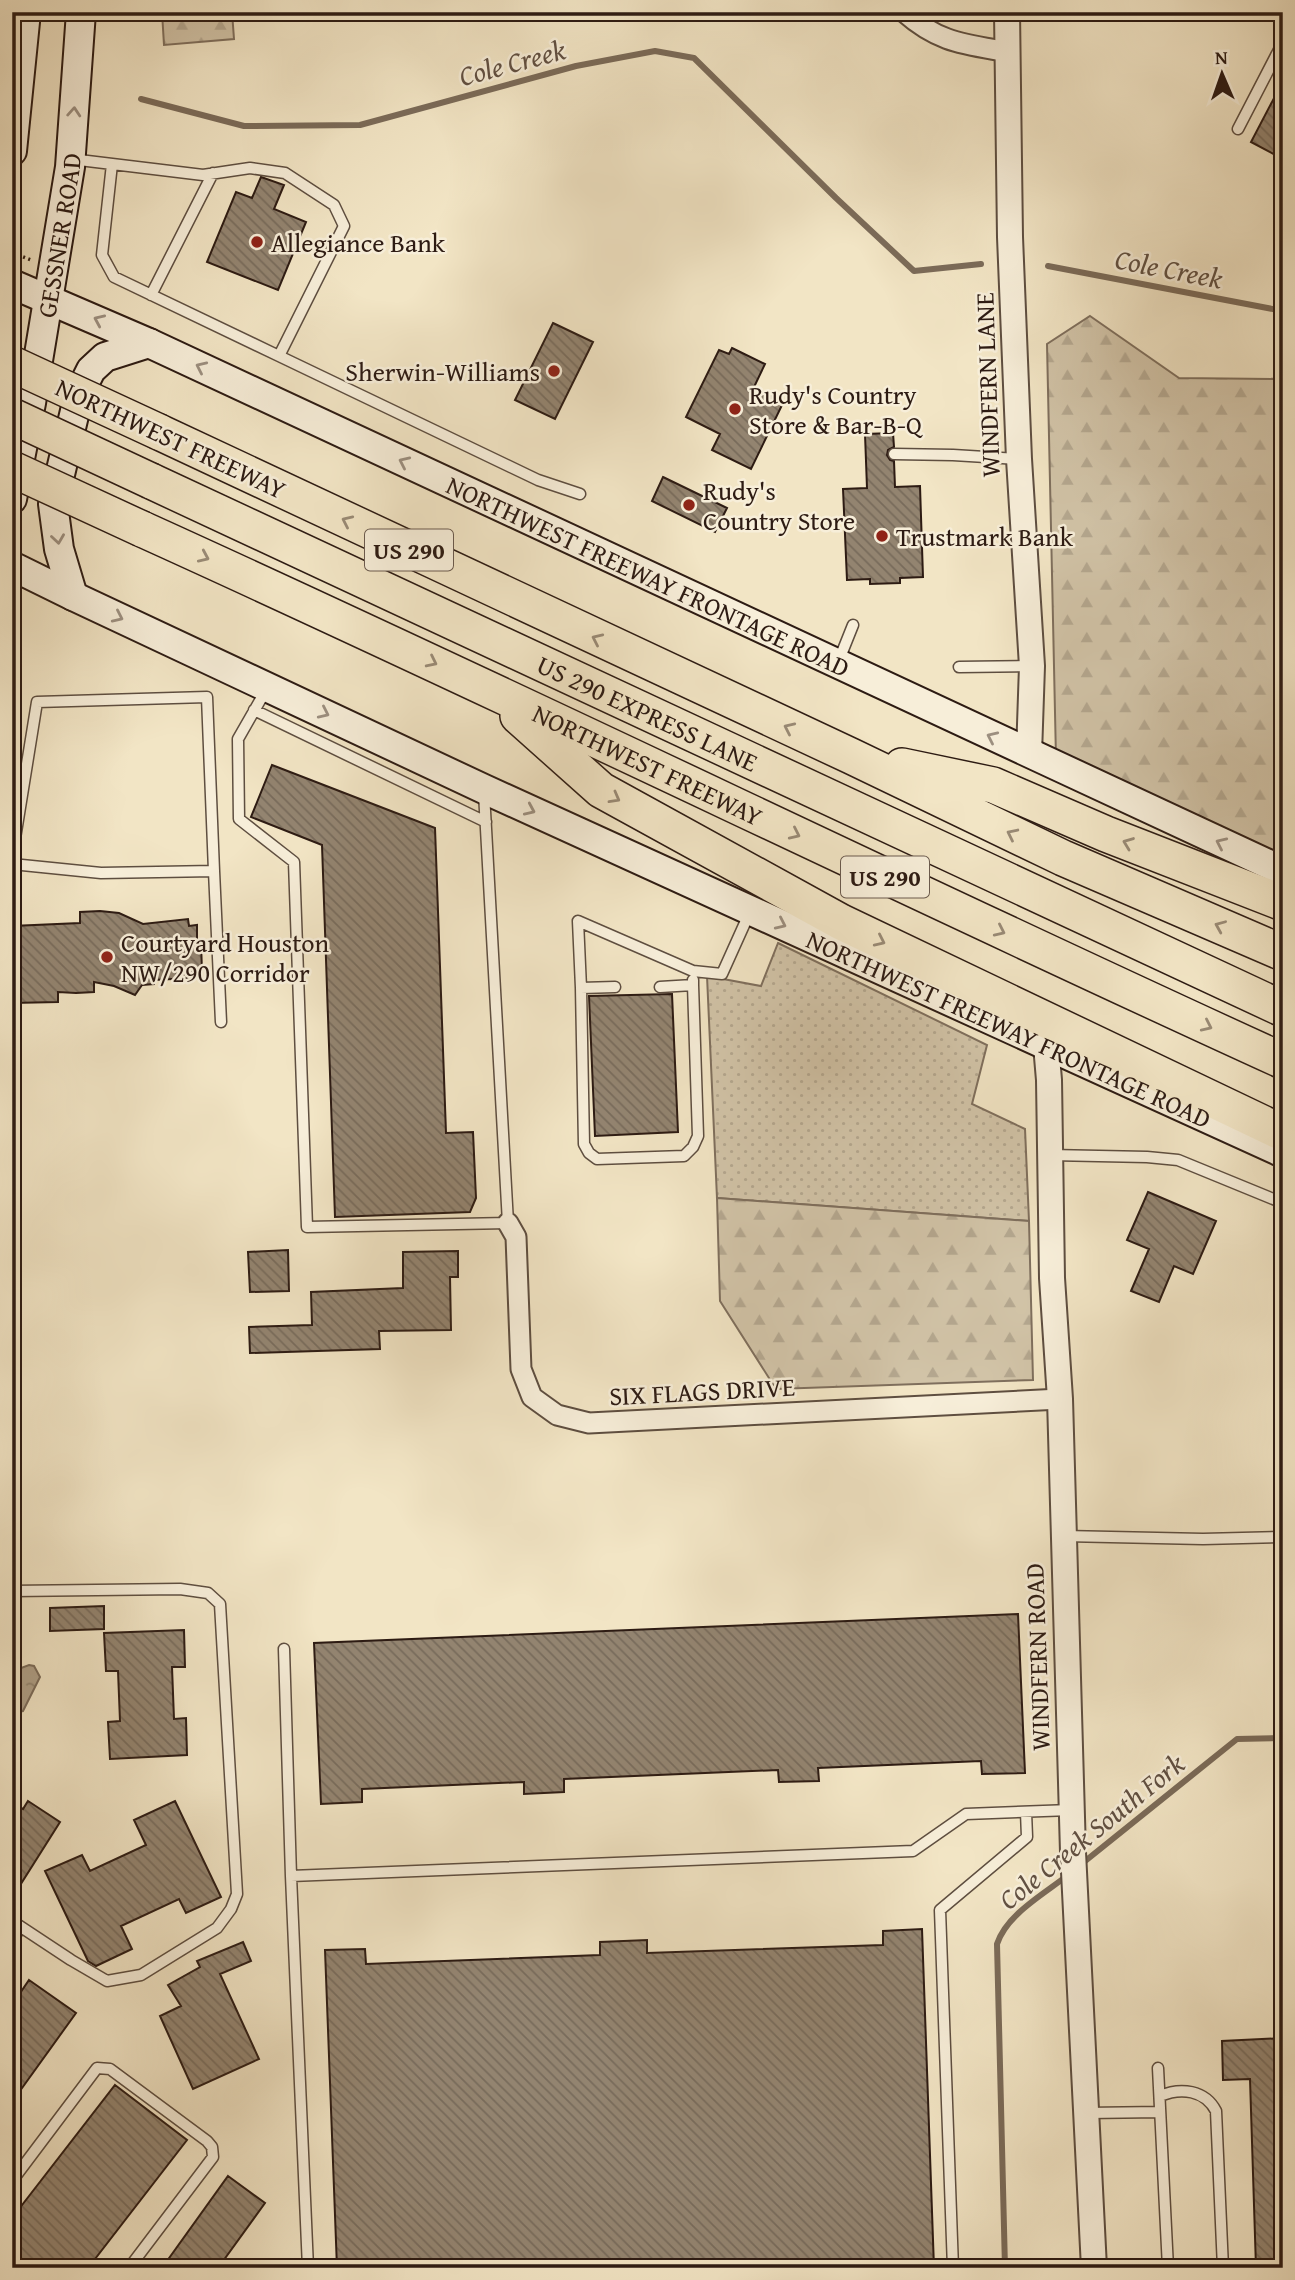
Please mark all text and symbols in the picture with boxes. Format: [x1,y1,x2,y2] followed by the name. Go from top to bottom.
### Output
[454,28,570,96] water label: Cole Creek
[1186,38,1256,108] north arrow
[1215,43,1229,71] text: N
[66,106,81,117] one-way arrow
[26,152,90,320] street label: GESSNER ROAD
[271,223,446,262] place label: Allegiance Bank
[249,234,265,250] marker: Allegiance Bank
[1112,238,1226,299] water label: Cole Creek
[964,292,1010,478] street label: WINDFERN LANE
[93,314,106,328] one-way arrow
[345,352,540,391] place label: Sherwin-Williams
[195,361,208,375] one-way arrow
[546,363,562,379] marker: Sherwin-Williams
[49,367,293,509] street label: NORTHWEST FREEWAY
[749,375,923,444] place label: Rudy's Country Store & Bar-B-Q
[727,401,743,417] marker: Rudy's Country Store & Bar-B-Q
[399,456,411,470] one-way arrow
[440,465,856,686] street label: NORTHWEST FREEWAY FRONTAGE ROAD
[703,471,855,540] place label: Rudy's Country Store
[681,497,697,513] marker: Rudy's Country Store
[342,515,354,529] one-way arrow
[896,517,1074,556] place label: Trustmark Bank
[874,528,890,544] marker: Trustmark Bank
[365,530,453,570] road number: US 290
[50,533,65,545] one-way arrow
[197,549,209,563] one-way arrow
[111,609,123,623] one-way arrow
[592,633,604,647] one-way arrow
[531,644,765,781] street label: US 290 EXPRESS LANE
[425,654,437,668] one-way arrow
[526,693,770,835] street label: NORTHWEST FREEWAY
[317,705,329,719] one-way arrow
[783,722,796,736] one-way arrow
[987,731,999,745] one-way arrow
[608,790,620,803] one-way arrow
[523,802,535,816] one-way arrow
[787,826,800,840] one-way arrow
[1007,828,1019,842] one-way arrow
[1122,837,1134,851] one-way arrow
[1216,837,1228,851] one-way arrow
[841,856,929,898] road number: US 290
[774,916,786,930] one-way arrow
[800,919,1218,1137] street label: NORTHWEST FREEWAY FRONTAGE ROAD
[1215,920,1227,934] one-way arrow
[121,923,330,992] place label: Courtyard Houston NW/290 Corridor
[993,923,1005,937] one-way arrow
[873,933,885,947] one-way arrow
[99,949,115,965] marker: Courtyard Houston NW/290 Corridor
[1200,1018,1212,1032] one-way arrow
[608,1367,796,1415] street label: SIX FLAGS DRIVE
[1014,1562,1060,1752] street label: WINDFERN ROAD
[989,1743,1193,1919] water label: Cole Creek South Fork

